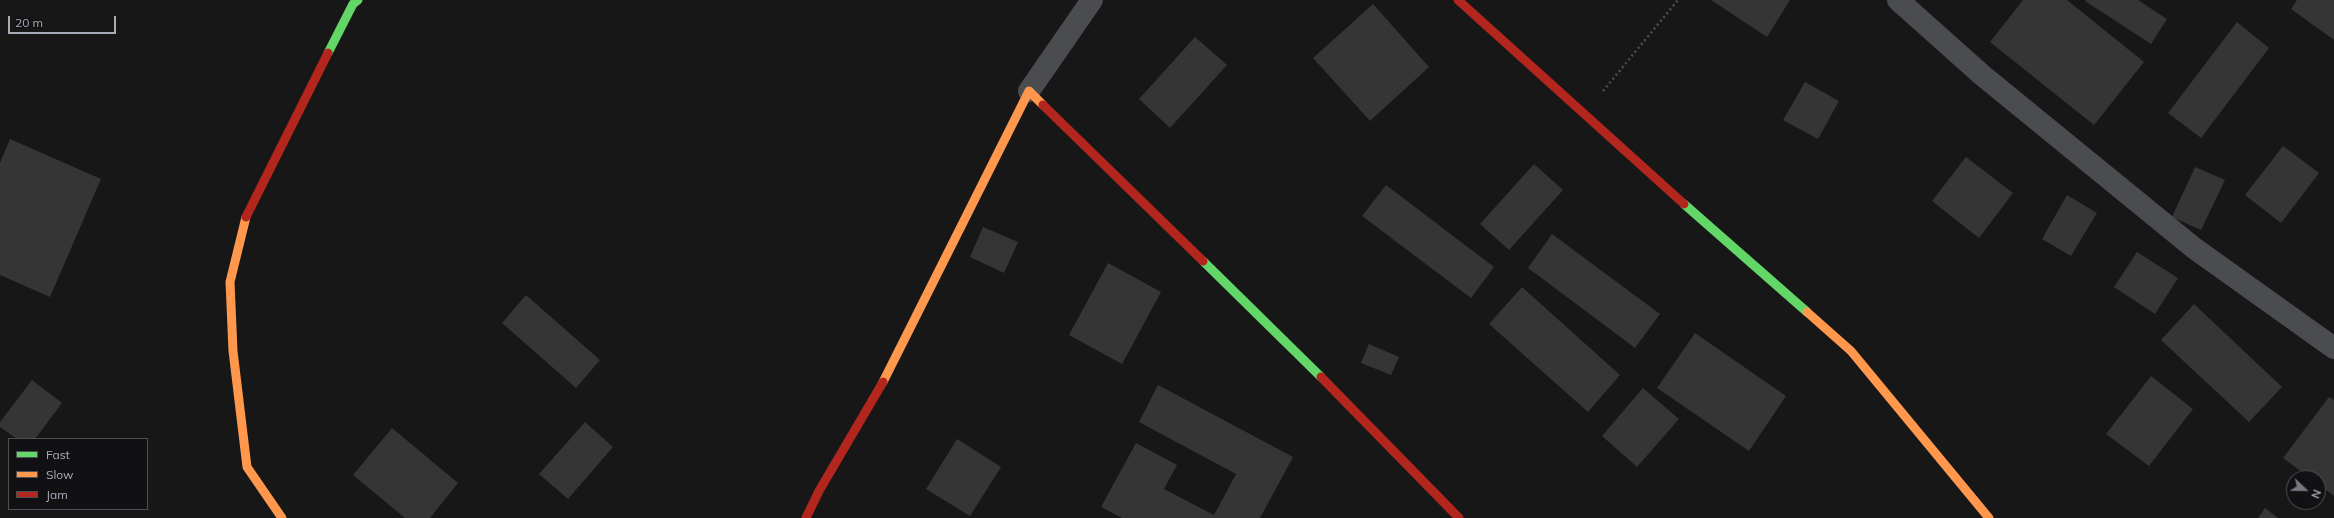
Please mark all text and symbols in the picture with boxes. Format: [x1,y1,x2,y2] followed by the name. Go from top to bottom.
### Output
[10,8,118,34] scale bar
[15,15,43,30] text: 20 m
[8,438,148,510] legend
[46,447,70,462] text: Fast
[46,467,74,482] text: Slow
[2286,470,2326,510] north arrow
[46,487,68,502] text: Jam
[2308,488,2324,501] text: N

